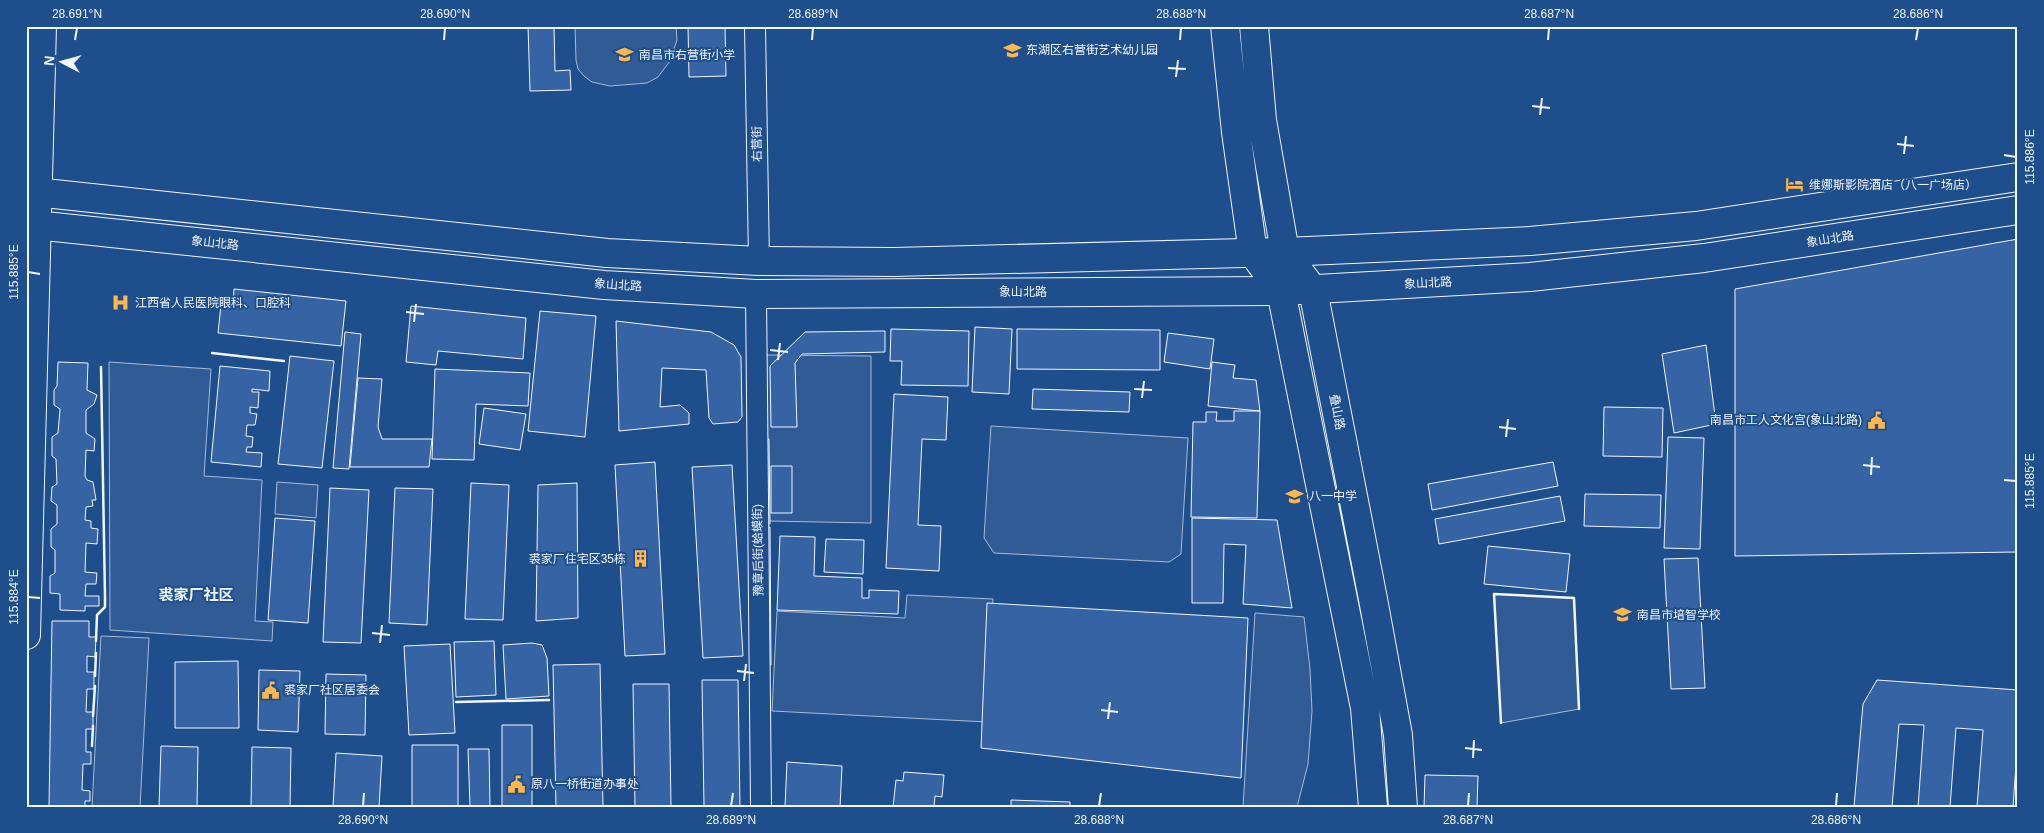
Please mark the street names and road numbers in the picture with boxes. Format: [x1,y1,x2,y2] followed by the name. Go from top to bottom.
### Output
[750,126,764,162] street label: 右营街
[1805,228,1855,250] street label: 象山北路
[190,234,240,252] street label: 象山北路
[1404,275,1452,291] street label: 象山北路
[594,276,642,294] street label: 象山北路
[999,285,1047,299] street label: 象山北路
[1327,393,1347,431] street label: 叠山路
[750,504,766,596] street label: 豫章后街(蛤蟆街)

